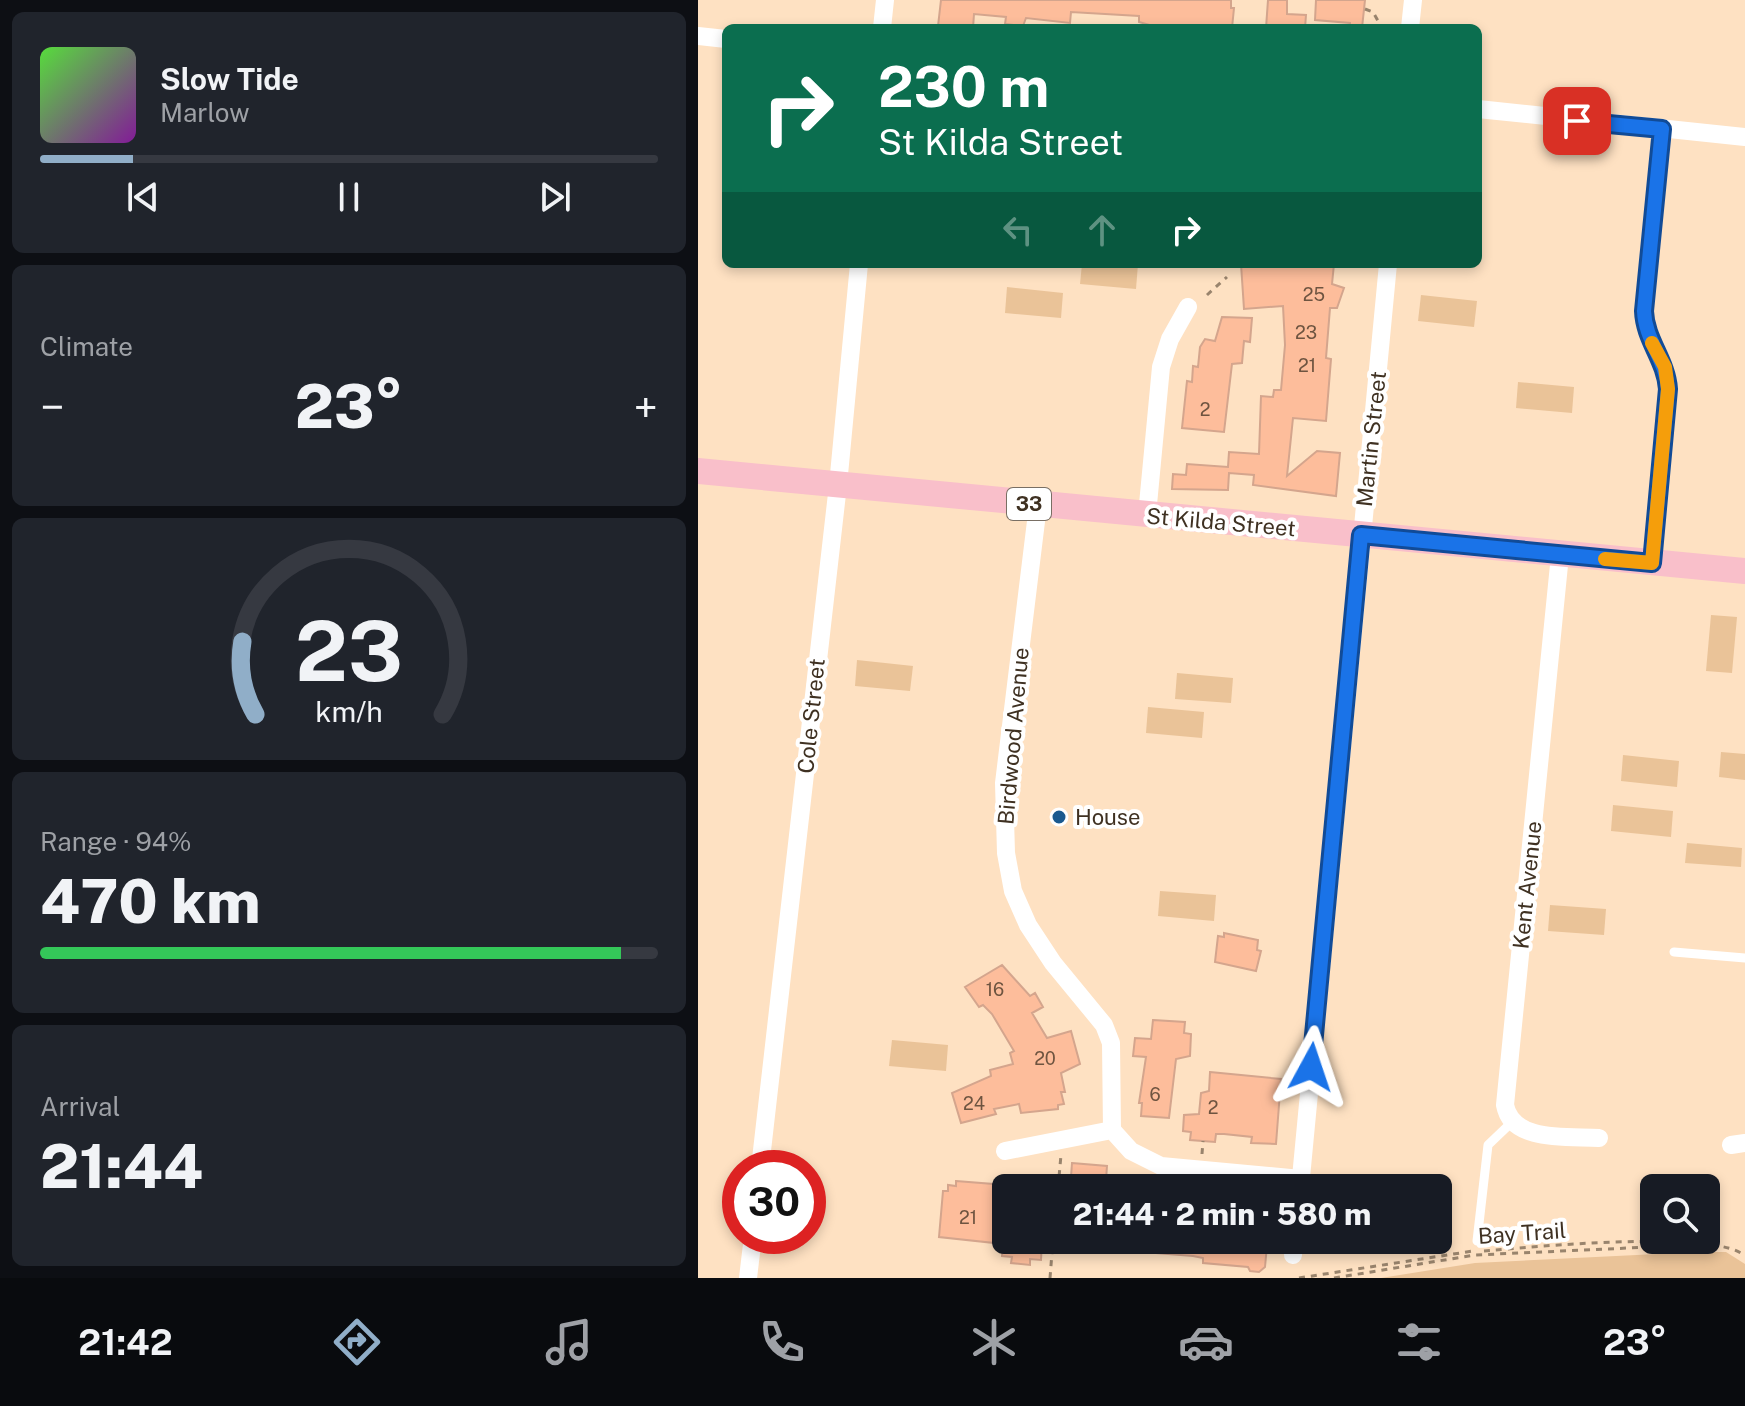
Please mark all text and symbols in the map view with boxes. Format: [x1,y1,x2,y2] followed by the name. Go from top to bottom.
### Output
[878,54,1050,120] text: 230 m
[746,56,850,160] icon: right
[160,61,299,97] text: Slow Tide
[1543,87,1611,155] pin
[160,97,250,128] text: Marlow
[1555,99,1599,143] icon: arrive
[878,121,1123,163] text: St Kilda Street
[121,175,165,219] icon: previous
[327,175,371,219] icon: pause
[533,175,577,219] icon: next
[996,208,1040,252] icon: left
[1080,208,1124,252] icon: ahead
[1164,208,1208,252] icon: right
[1303,284,1325,305] house number: 25
[1295,322,1317,343] house number: 23
[40,331,133,362] text: Climate
[1298,355,1316,376] house number: 21
[1351,370,1391,508] street label: Martin Street
[295,371,403,442] text: 23°
[40,381,64,433] text: −
[634,381,658,433] text: +
[1200,399,1210,420] house number: 2
[1007,488,1051,520] road number: 33
[1145,503,1297,541] street label: St Kilda Street
[295,602,403,700] text: 23
[992,646,1034,826] street label: Birdwood Avenue
[792,657,830,775] street label: Cole Street
[315,695,383,728] text: km/h
[1075,804,1140,830] place label: House
[1050,808,1068,826] marker: House
[1507,820,1547,950] street label: Kent Avenue
[40,826,192,857] text: Range · 94%
[40,866,261,937] text: 470 km
[986,979,1004,1000] house number: 16
[1269,1025,1353,1109] position arrow
[1034,1048,1056,1069] house number: 20
[1149,1084,1161,1105] house number: 6
[40,1091,120,1122] text: Arrival
[963,1093,985,1114] house number: 24
[1208,1097,1218,1118] house number: 2
[40,1131,203,1202] text: 21:44
[722,1150,826,1254] speed limit sign: 30
[1640,1174,1720,1254] map controls
[1640,1174,1720,1254] button: search
[1073,1196,1371,1232] text: 21:44 · 2 min · 580 m
[959,1207,977,1228] house number: 21
[1477,1217,1567,1249] street label: Bay Trail
[329,1314,385,1370] icon: directions
[541,1314,597,1370] icon: music
[754,1314,810,1370] icon: phone
[966,1314,1022,1370] icon: climate
[1178,1314,1234,1370] icon: car
[1391,1314,1447,1370] icon: filters
[78,1321,173,1363] text: 21:42
[1603,1321,1667,1363] text: 23°

